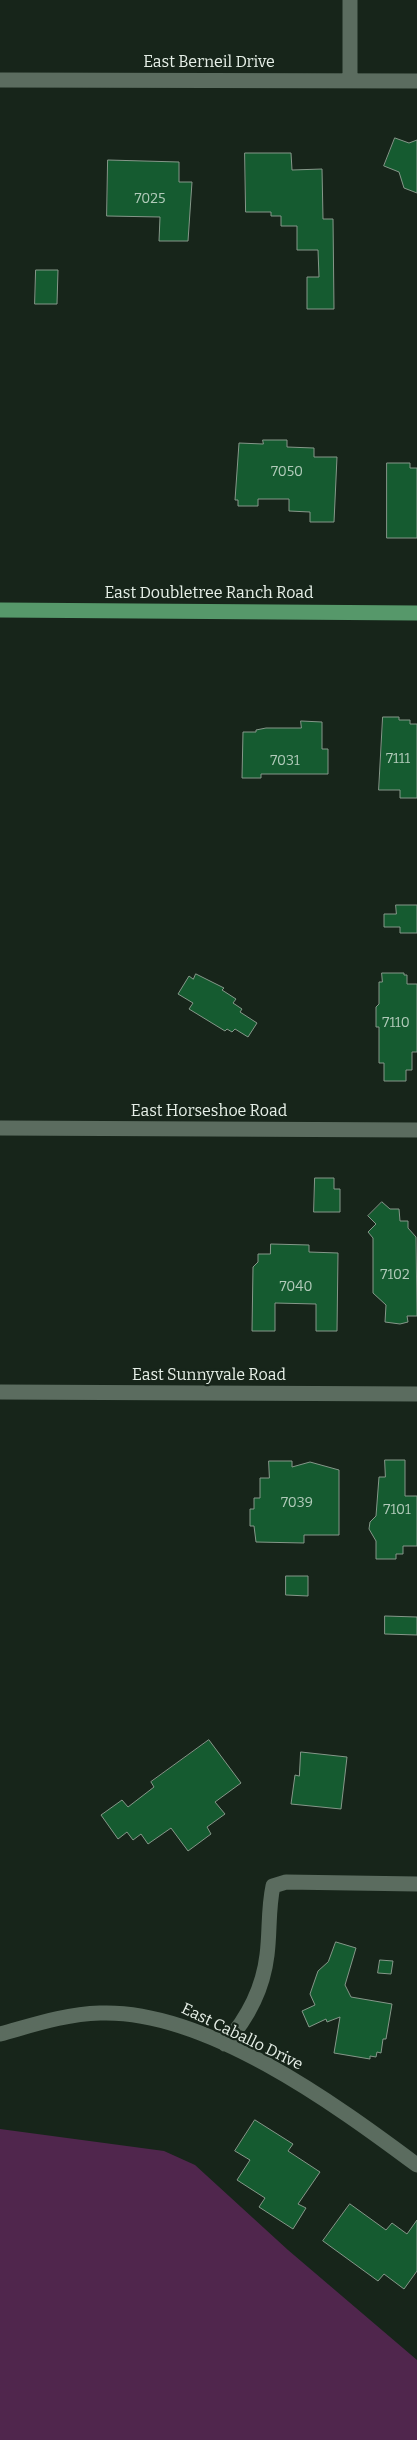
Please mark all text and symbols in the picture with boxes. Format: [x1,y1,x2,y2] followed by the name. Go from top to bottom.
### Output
[143,53,275,73] street label: East Berneil Drive
[135,191,165,207] house number: 7025
[271,464,303,480] house number: 7050
[104,584,314,604] street label: East Doubletree Ranch Road
[386,751,410,767] house number: 7111
[270,753,300,769] house number: 7031
[382,1015,410,1031] house number: 7110
[131,1102,287,1122] street label: East Horseshoe Road
[380,1267,410,1283] house number: 7102
[280,1279,312,1295] house number: 7040
[132,1366,286,1386] street label: East Sunnyvale Road
[281,1495,313,1511] house number: 7039
[383,1502,411,1518] house number: 7101
[178,1999,306,2075] street label: East Caballo Drive

